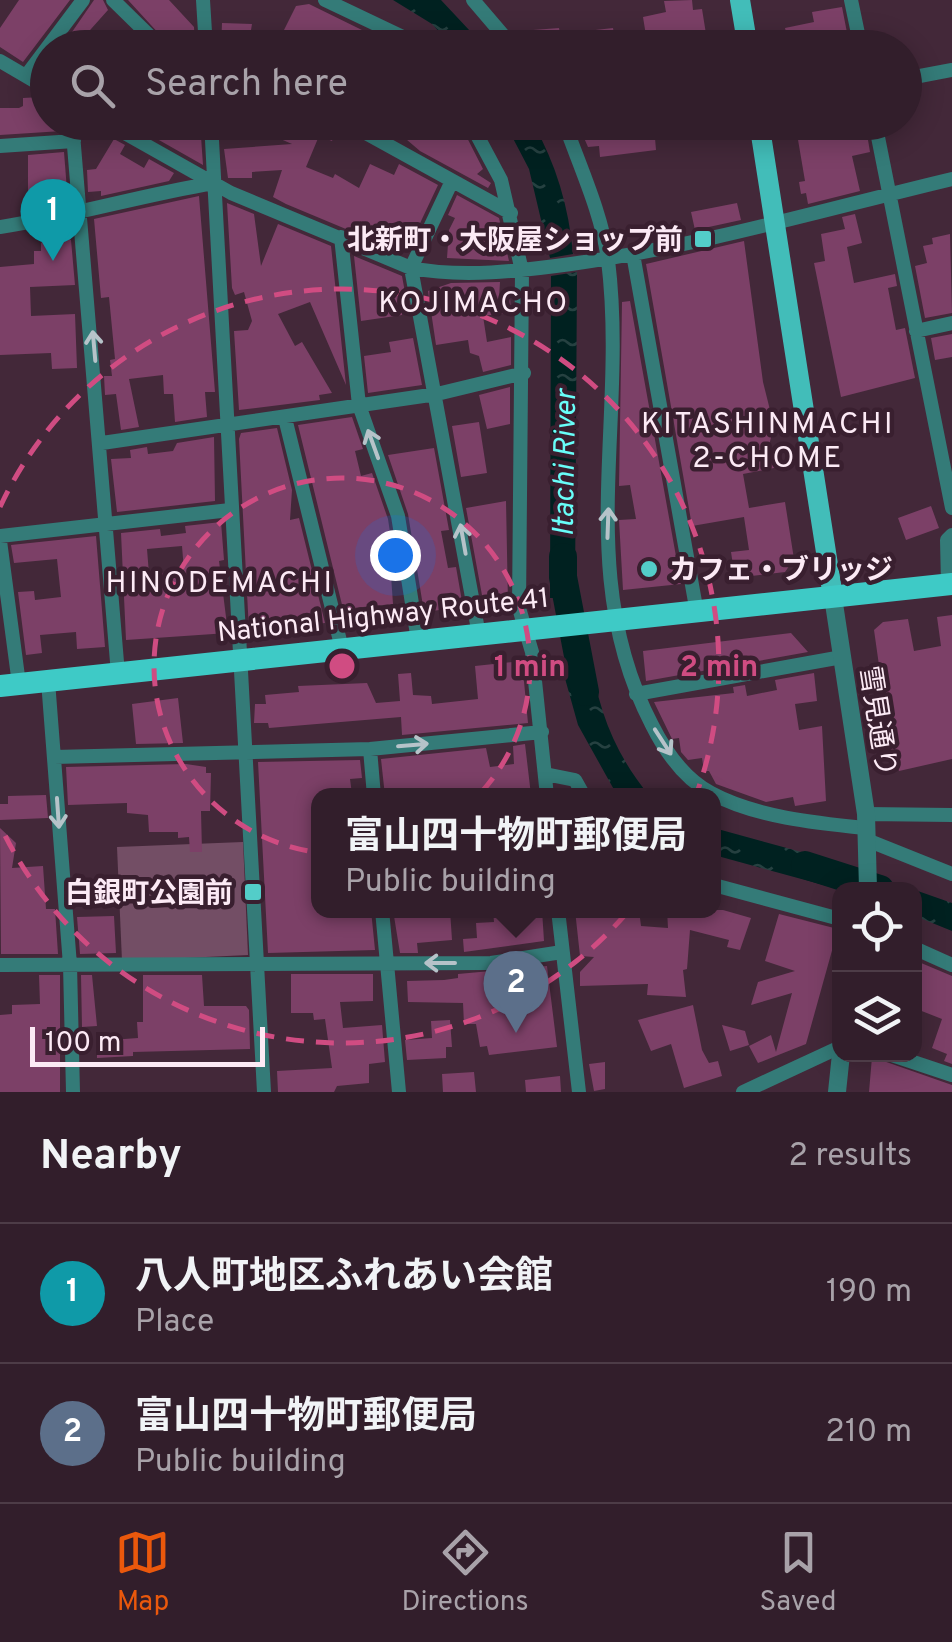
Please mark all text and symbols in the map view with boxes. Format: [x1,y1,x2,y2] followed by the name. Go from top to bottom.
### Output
[30,30,922,140] search box
[65,58,120,113] icon: search
[145,61,348,110] text: Search here
[20,178,86,261] pin: 1
[347,224,683,260] place label: 北新町・大阪屋ショップ前
[692,228,714,250] marker: 北新町・大阪屋ショップ前
[378,286,570,323] district label: KOJIMACHO
[84,331,103,363] one-way arrow
[547,387,586,537] water label: Itachi River
[641,407,895,478] district label: KITASHINMACHI 2-CHOME
[363,430,381,461] one-way arrow
[599,508,618,540] one-way arrow
[453,523,472,556] one-way arrow
[370,530,421,581] your location
[669,554,893,590] place label: カフェ・ブリッジ
[638,558,660,580] marker: カフェ・ブリッジ
[106,566,334,603] district label: HINODEMACHI
[216,582,551,652] street label: National Highway Route 41
[324,648,360,684] centre of rings
[494,650,566,687] text: 1 min
[680,650,758,687] text: 2 min
[849,663,903,780] street label: 雪見通り
[652,727,673,756] one-way arrow
[397,736,429,755] one-way arrow
[311,788,721,918] popup
[49,797,68,829] one-way arrow
[345,814,687,863] text: 富山四十物町郵便局
[345,863,556,903] text: Public building
[65,877,233,913] place label: 白銀町公園前
[242,881,264,903] marker: 白銀町公園前
[832,882,922,1062] map controls
[832,882,922,972] button: locate
[484,950,548,1033] pin: 2
[424,954,456,972] one-way arrow
[832,972,922,1062] button: layers
[30,1022,265,1066] scale bar
[45,1026,121,1062] text: 100 m
[40,1131,182,1184] text: Nearby
[788,1137,912,1177] text: 2 results
[135,1254,553,1303] text: 八人町地区ふれあい会館
[66,1273,79,1313] text: 1
[826,1273,912,1313] text: 190 m
[135,1303,214,1343] text: Place
[135,1394,477,1443] text: 富山四十物町郵便局
[63,1413,82,1453] text: 2
[825,1413,912,1453] text: 210 m
[135,1443,346,1483] text: Public building
[115,1525,170,1621] tab: Map
[401,1525,529,1621] tab: Directions
[760,1525,837,1621] tab: Saved

